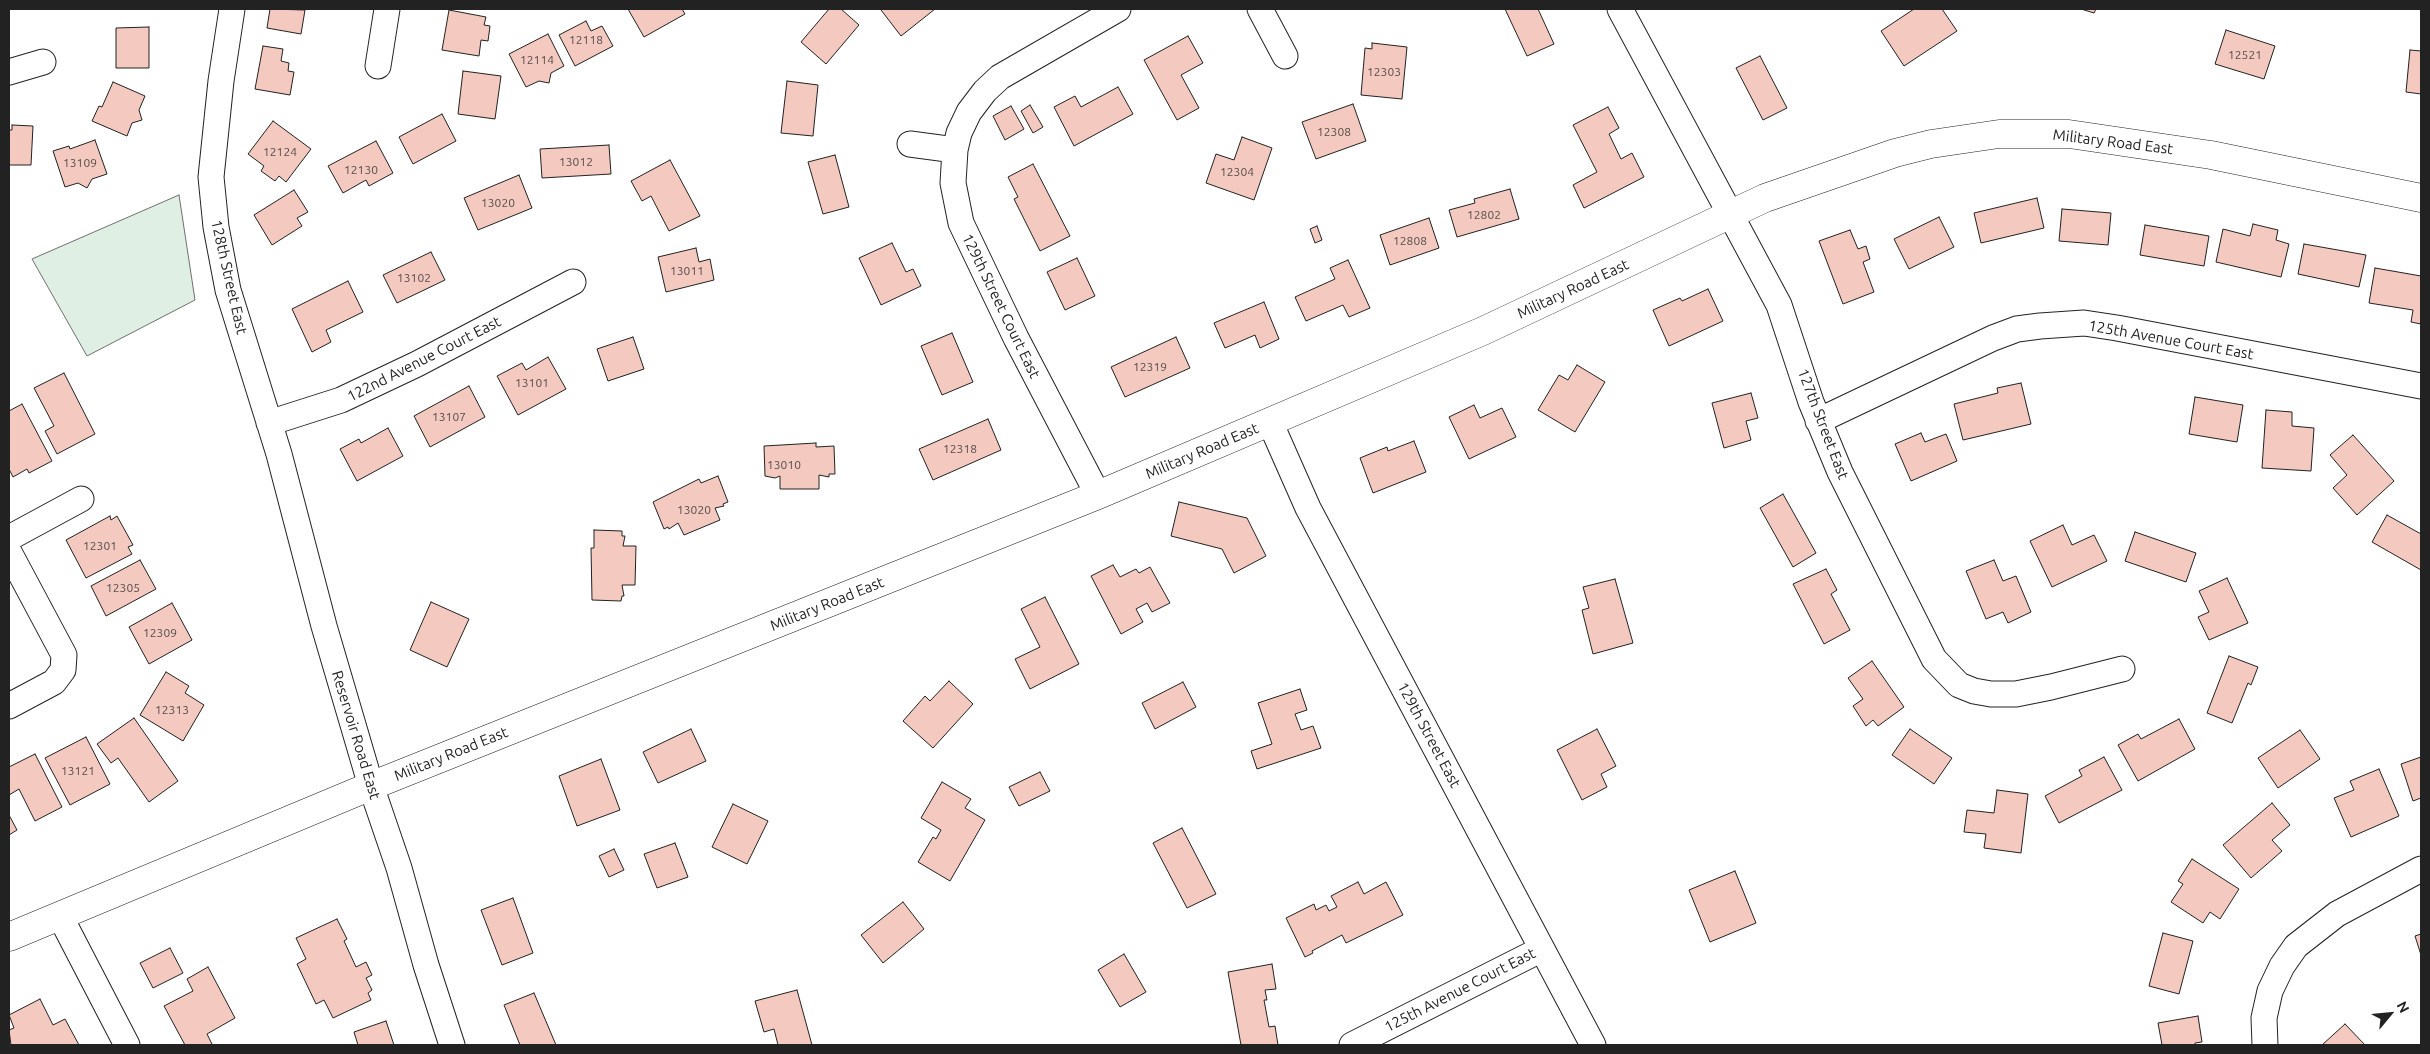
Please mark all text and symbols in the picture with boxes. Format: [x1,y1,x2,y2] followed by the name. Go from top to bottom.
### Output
[569,33,603,47] house number: 12118
[2228,48,2262,62] house number: 12521
[520,53,554,67] house number: 12114
[1367,65,1401,79] house number: 12303
[1317,125,1351,139] house number: 12308
[2052,126,2174,158] street label: Military Road East
[263,145,297,159] house number: 12124
[559,155,593,169] house number: 13012
[63,156,97,170] house number: 13109
[344,163,378,177] house number: 12130
[1220,165,1254,179] house number: 12304
[481,196,515,210] house number: 13020
[1467,208,1501,222] house number: 12802
[207,218,251,336] street label: 128th Street East
[958,231,1044,381] street label: 129th Street Court East
[1393,234,1427,248] house number: 12808
[1514,255,1632,323] street label: Military Road East
[670,264,704,278] house number: 13011
[397,271,431,285] house number: 13102
[344,312,504,406] street label: 122nd Avenue Court East
[2087,317,2255,363] street label: 125th Avenue Court East
[1133,360,1167,374] house number: 12319
[1794,366,1852,482] street label: 127th Street East
[515,376,549,390] house number: 13101
[432,410,466,424] house number: 13107
[1143,419,1261,483] street label: Military Road East
[943,442,977,456] house number: 12318
[767,458,801,472] house number: 13010
[677,503,711,517] house number: 13020
[83,539,117,553] house number: 12301
[768,573,886,635] street label: Military Road East
[106,581,140,595] house number: 12305
[143,626,177,640] house number: 12309
[328,668,384,802] street label: Reservoir Road East
[1394,679,1464,791] street label: 129th Street East
[155,703,189,717] house number: 12313
[392,723,510,785] street label: Military Road East
[61,764,95,778] house number: 13121
[1381,944,1539,1036] street label: 125th Avenue Court East
[2365,989,2415,1039] north arrow
[2394,999,2413,1015] text: N

